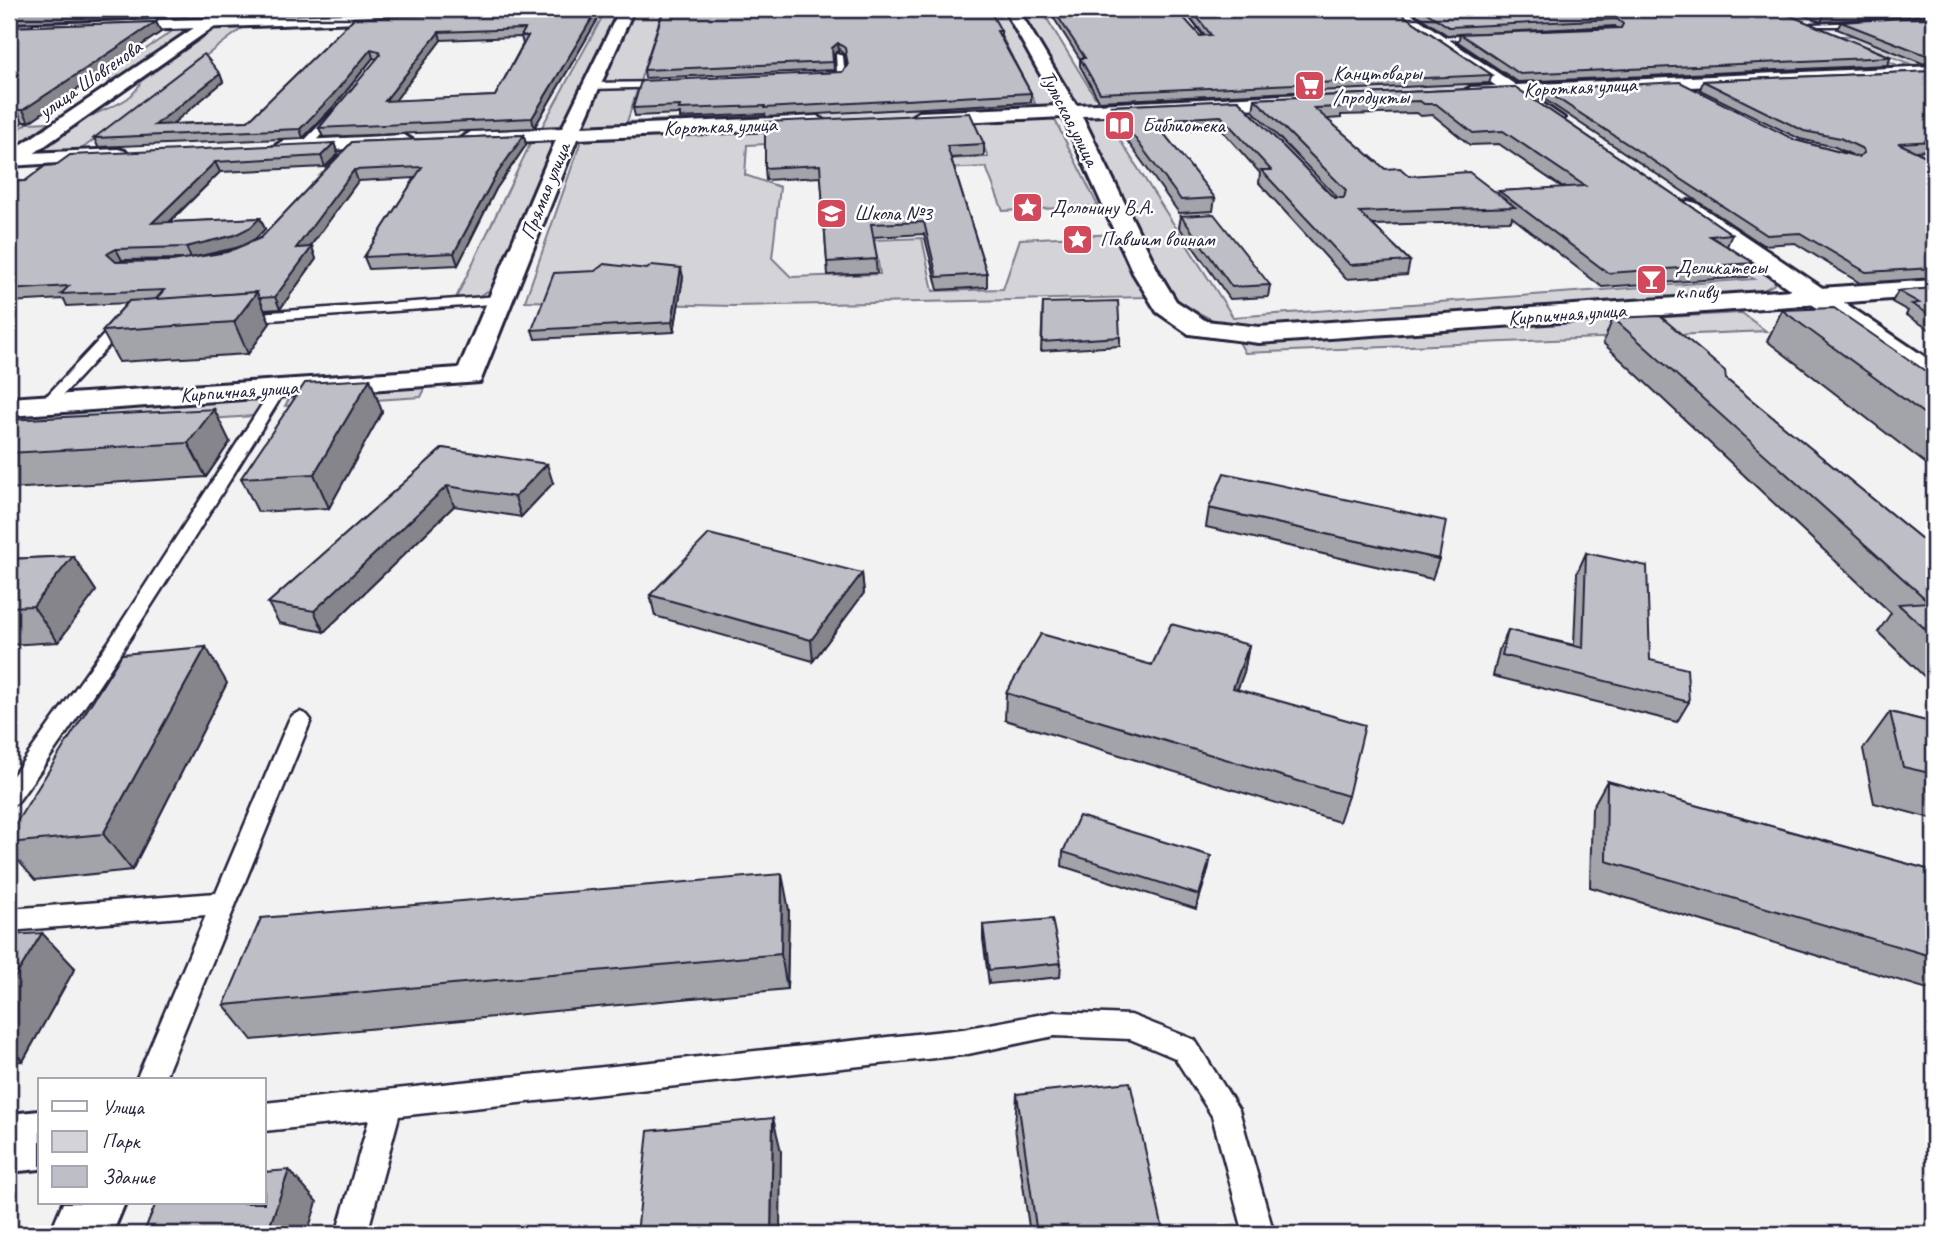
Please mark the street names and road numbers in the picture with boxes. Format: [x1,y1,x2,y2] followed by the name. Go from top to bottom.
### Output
[32,33,148,125] street label: улица Шовгенова
[1035,66,1106,172] street label: Тульская улица
[1523,71,1639,103] street label: Короткая улица
[663,111,779,141] street label: Короткая улица
[514,137,577,243] street label: Прямая улица
[1507,297,1629,331] street label: Кирпичная улица
[179,374,301,408] street label: Кирпичная улица

